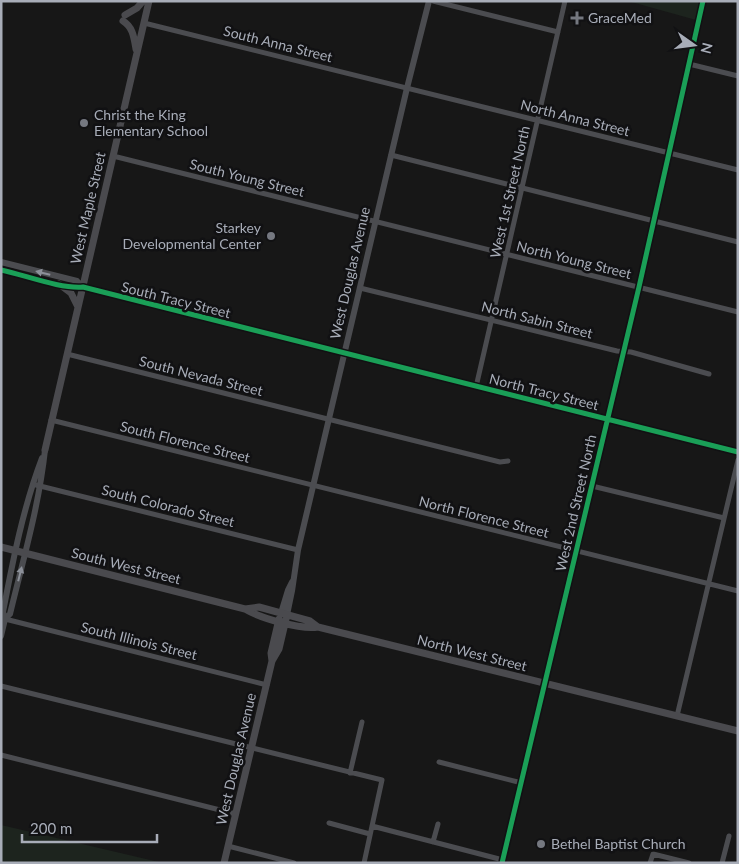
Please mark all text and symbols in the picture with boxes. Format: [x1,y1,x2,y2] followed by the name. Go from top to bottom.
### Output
[588,9,652,26] place label: GraceMed
[570,11,584,25] marker: GraceMed
[669,20,719,70] north arrow
[222,22,334,65] street label: South Anna Street
[698,41,717,56] text: N
[519,96,631,139] street label: North Anna Street
[94,106,208,139] place label: Christ the King Elementary School
[78,117,90,129] marker: Christ the King Elementary School
[486,124,533,260] street label: West 1st Street North
[66,150,109,266] street label: West Maple Street
[188,155,306,200] street label: South Young Street
[326,205,373,341] street label: West Douglas Avenue
[122,219,262,252] place label: Starkey Developmental Center
[265,230,277,242] marker: Starkey Developmental Center
[515,237,633,282] street label: North Young Street
[35,269,50,277] one-way arrow
[120,278,232,321] street label: South Tracy Street
[480,297,594,342] street label: North Sabin Street
[138,352,265,399] street label: South Nevada Street
[488,370,601,413] street label: North Tracy Street
[118,417,252,466] street label: South Florence Street
[551,433,600,573] street label: West 2nd Street North
[100,481,236,530] street label: South Colorado Street
[417,492,551,541] street label: North Florence Street
[70,544,183,587] street label: South West Street
[16,566,24,581] one-way arrow
[79,618,199,663] street label: South Illinois Street
[416,631,529,674] street label: North West Street
[212,691,259,827] street label: West Douglas Avenue
[22,812,158,844] scale bar
[30,819,72,837] text: 200 m
[551,835,686,852] place label: Bethel Baptist Church
[535,838,547,850] marker: Bethel Baptist Church

